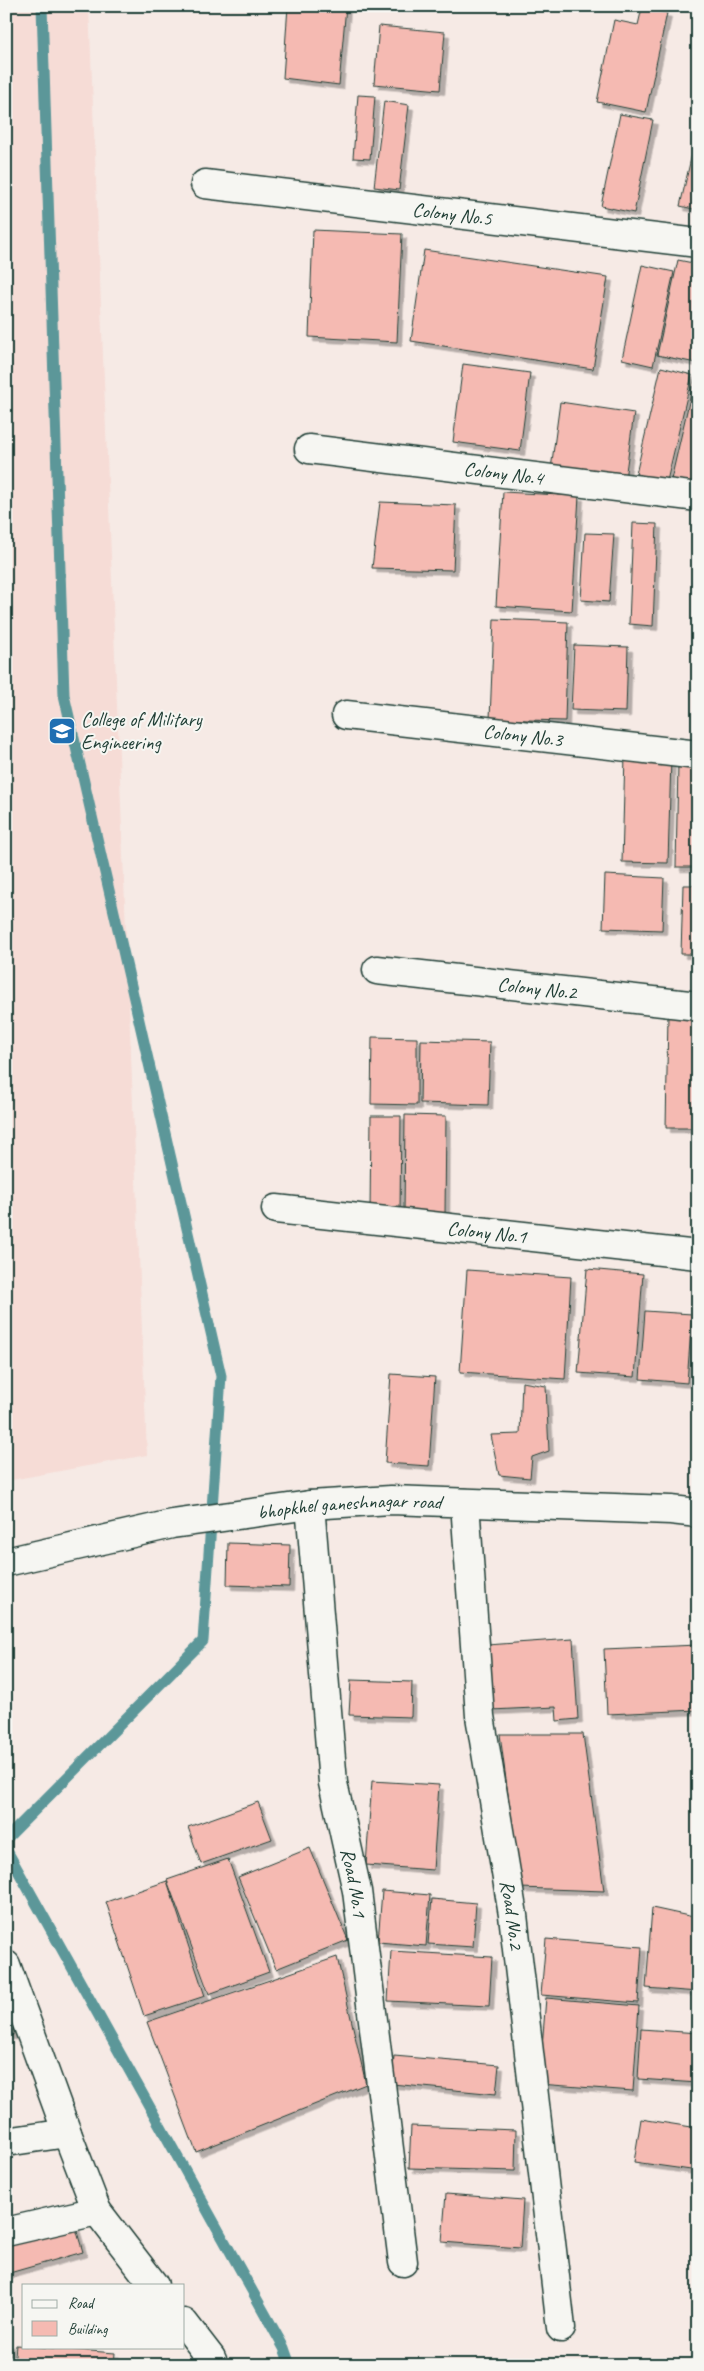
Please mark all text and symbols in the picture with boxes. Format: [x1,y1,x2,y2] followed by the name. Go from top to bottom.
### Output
[411,196,494,231] street label: Colony No.5
[462,456,547,491] street label: Colony No.4
[81,707,203,755] place label: College of Military Engineering
[47,716,77,746] school or university icon: College of Military Engineering
[482,718,566,752] street label: Colony No.3
[496,971,580,1005] street label: Colony No.2
[446,1215,529,1249] street label: Colony No.1
[256,1487,445,1525] street label: bhopkhel ganeshnagar road
[335,1846,373,1920] street label: Road No.1
[495,1878,530,1953] street label: Road No.2
[22,2284,185,2348] legend
[68,2294,95,2313] text: Road
[68,2320,108,2339] text: Building

